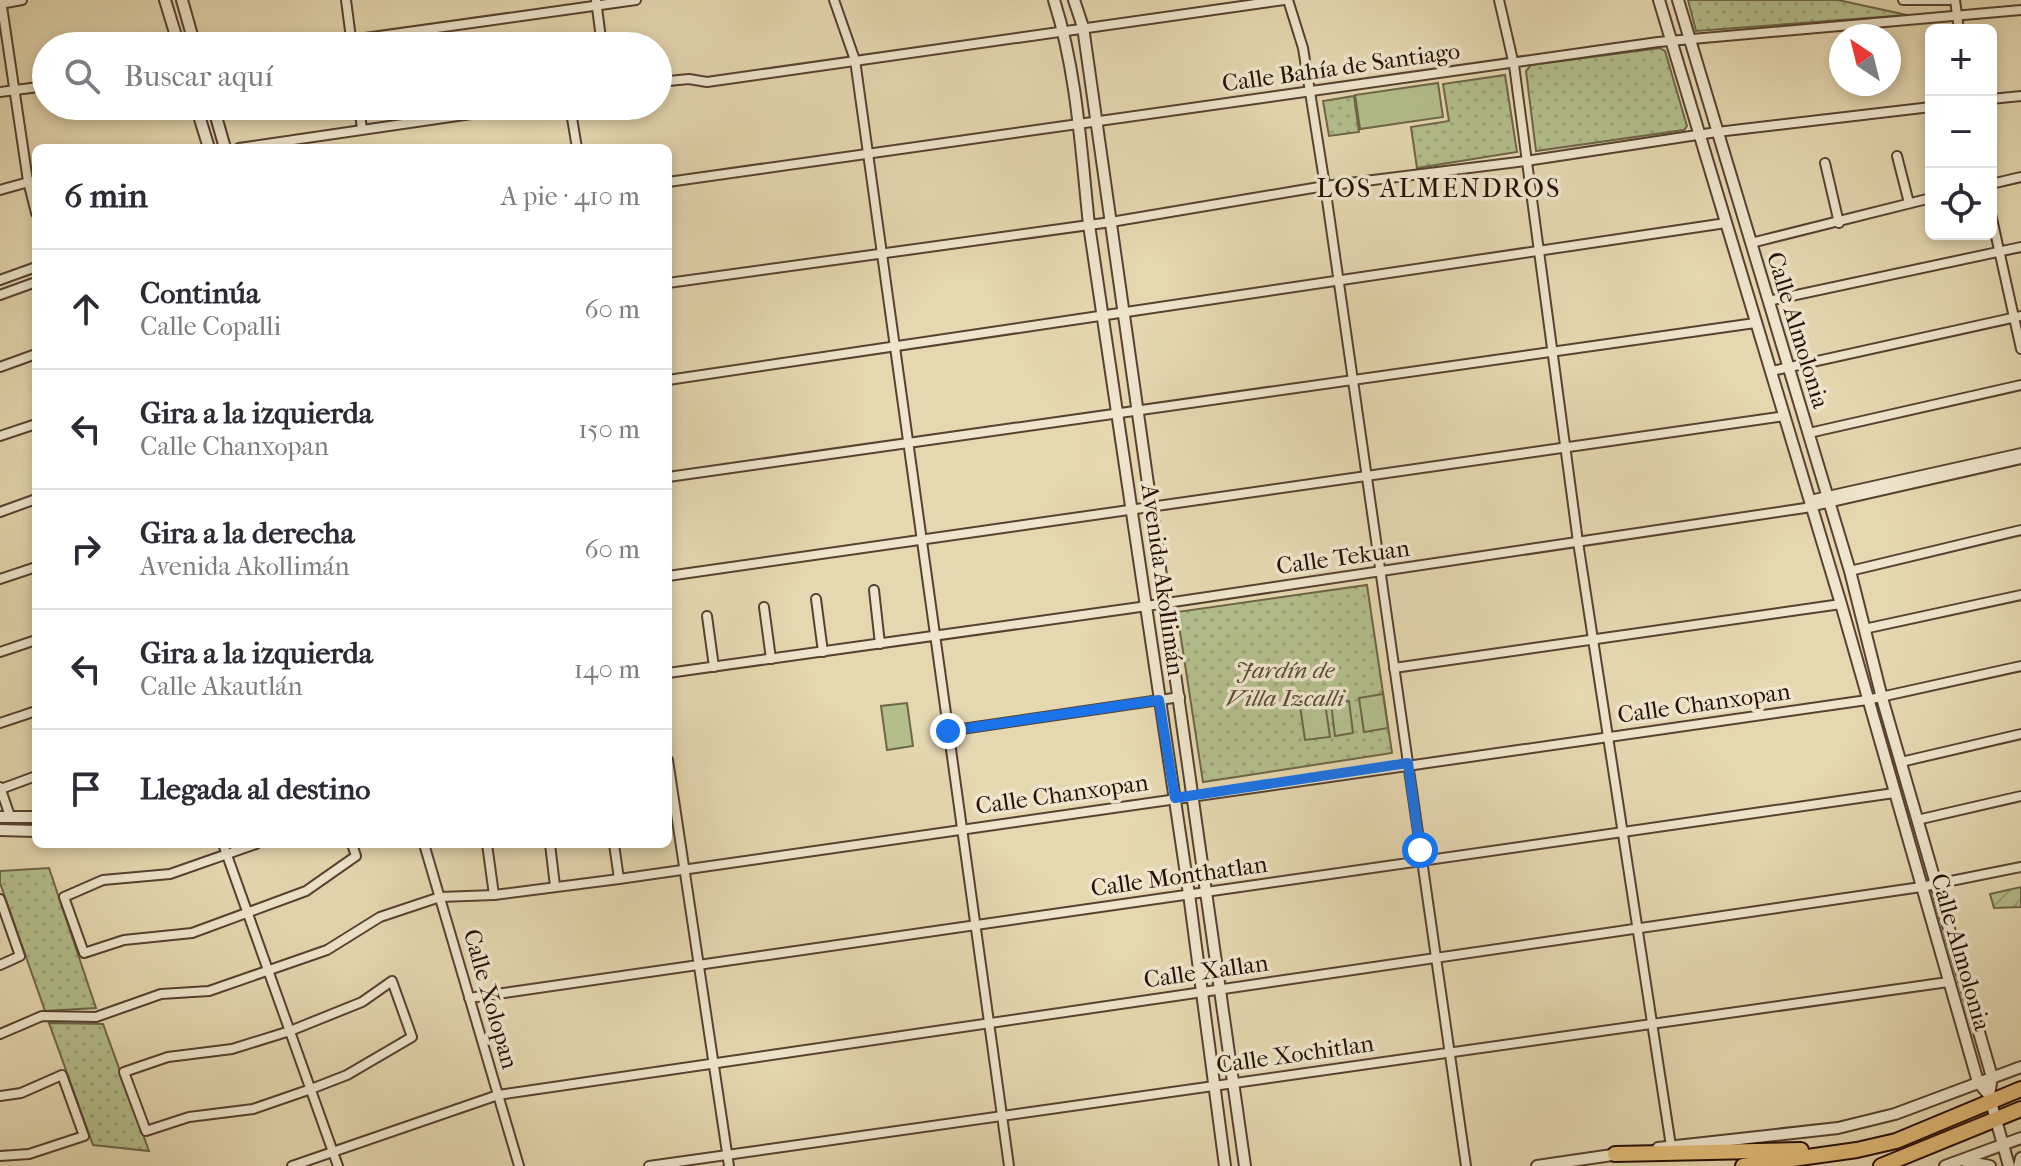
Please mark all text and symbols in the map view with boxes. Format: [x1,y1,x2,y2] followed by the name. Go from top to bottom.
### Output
[1829,24,1901,96] north arrow
[1925,24,1997,240] map controls
[1925,24,1997,96] button: +
[32,32,672,120] search box
[1220,36,1462,98] street label: Calle Bahía de Santiago
[60,54,104,98] icon: search
[124,59,273,94] text: Buscar aquí
[1925,96,1997,168] button: −
[1925,168,1997,240] button: locate
[1317,173,1561,204] district label: LOS ALMENDROS
[64,176,148,216] text: 6 min
[501,181,640,212] text: A pie · 410 m
[1761,248,1835,412] street label: Calle Almolonia
[140,276,260,311] text: Continúa
[64,287,108,331] icon: ahead
[584,294,640,325] text: 60 m
[140,311,281,342] text: Calle Copalli
[140,396,373,431] text: Gira a la izquierda
[64,407,108,451] icon: left
[578,414,640,445] text: 150 m
[140,431,329,462] text: Calle Chanxopan
[1136,481,1190,678] street label: Avenida Akollimán
[140,516,355,551] text: Gira a la derecha
[64,527,108,571] icon: right
[584,534,640,565] text: 60 m
[1275,534,1412,580] street label: Calle Tekuan
[140,551,350,582] text: Avenida Akollimán
[140,636,373,671] text: Gira a la izquierda
[64,647,108,691] icon: left
[574,654,640,685] text: 140 m
[1226,656,1346,712] park label: Jardín de Villa Izcalli
[140,671,303,702] text: Calle Akautlán
[1616,677,1792,729] street label: Calle Chanxopan
[930,713,966,749] route end
[64,767,108,811] icon: arrive
[974,768,1150,820] street label: Calle Chanxopan
[140,772,370,807] text: Llegada al destino
[1402,832,1438,868] route start
[1089,850,1269,902] street label: Calle Monthatlan
[1925,870,1997,1035] street label: Calle Almolonia
[458,926,524,1072] street label: Calle Xolopan
[1142,948,1270,994] street label: Calle Xallan
[1214,1029,1376,1079] street label: Calle Xochitlan

